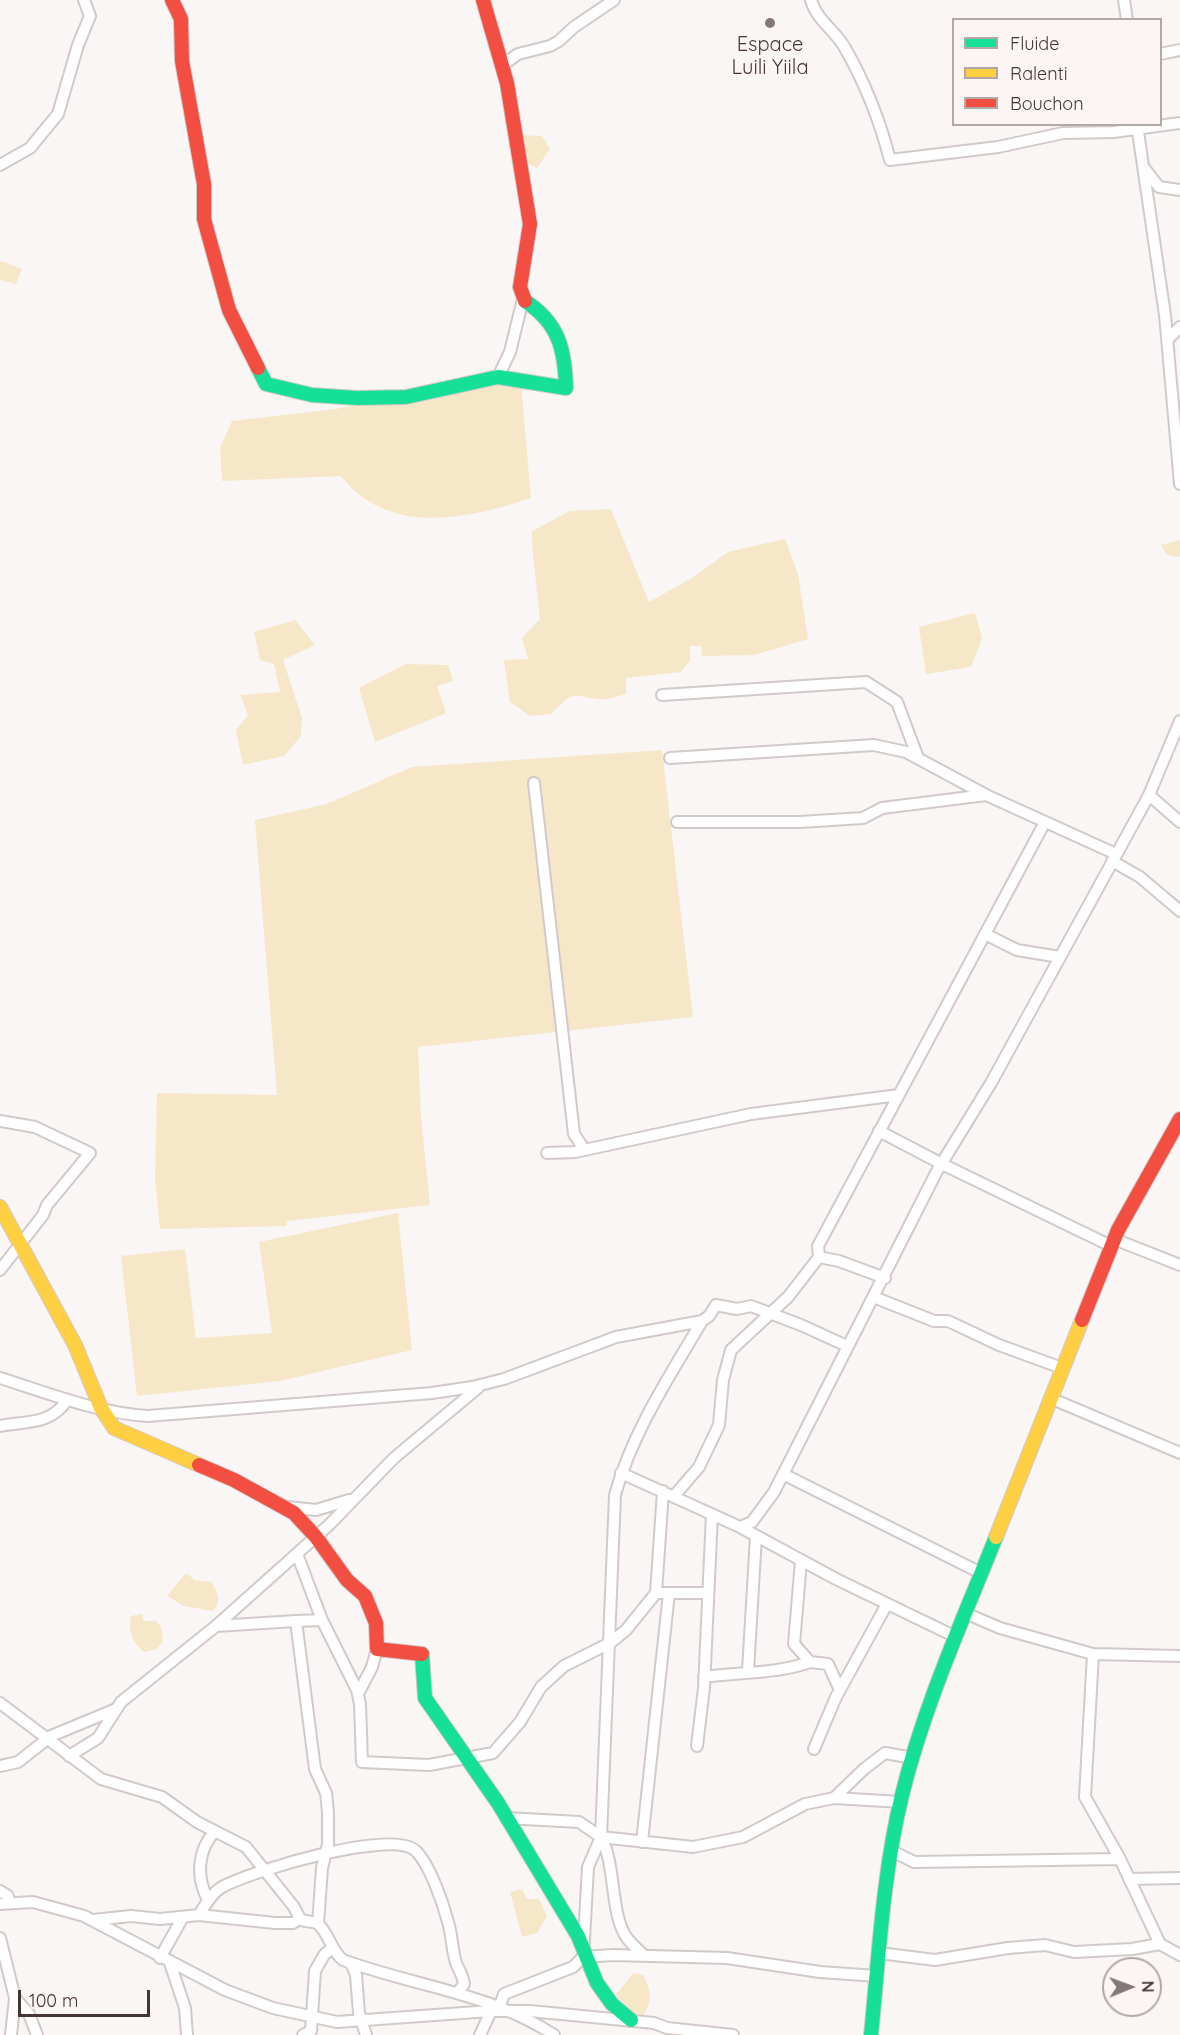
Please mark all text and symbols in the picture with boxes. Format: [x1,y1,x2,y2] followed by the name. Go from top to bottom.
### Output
[763,16,777,30] marker: Espace Luili Yiila
[952,18,1162,126] legend
[1010,32,1059,55] text: Fluide
[731,33,809,80] place label: Espace Luili Yiila
[1010,62,1068,85] text: Ralenti
[1010,92,1084,115] text: Bouchon
[1102,1957,1162,2017] north arrow
[21,1978,153,2016] scale bar
[1138,1981,1158,1993] text: N
[29,1989,78,2012] text: 100 m

